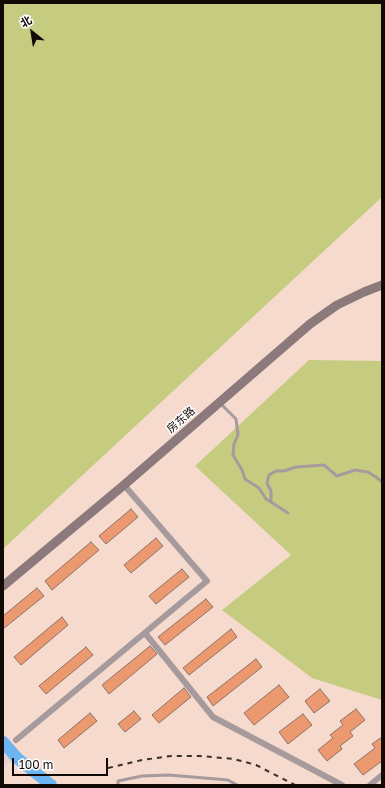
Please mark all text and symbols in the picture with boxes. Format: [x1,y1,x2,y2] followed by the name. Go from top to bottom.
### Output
[12,12,52,52] north arrow
[18,13,34,30] text: 北
[164,404,198,436] street label: 房东路
[14,750,110,776] scale bar
[19,757,53,772] text: 100 m

